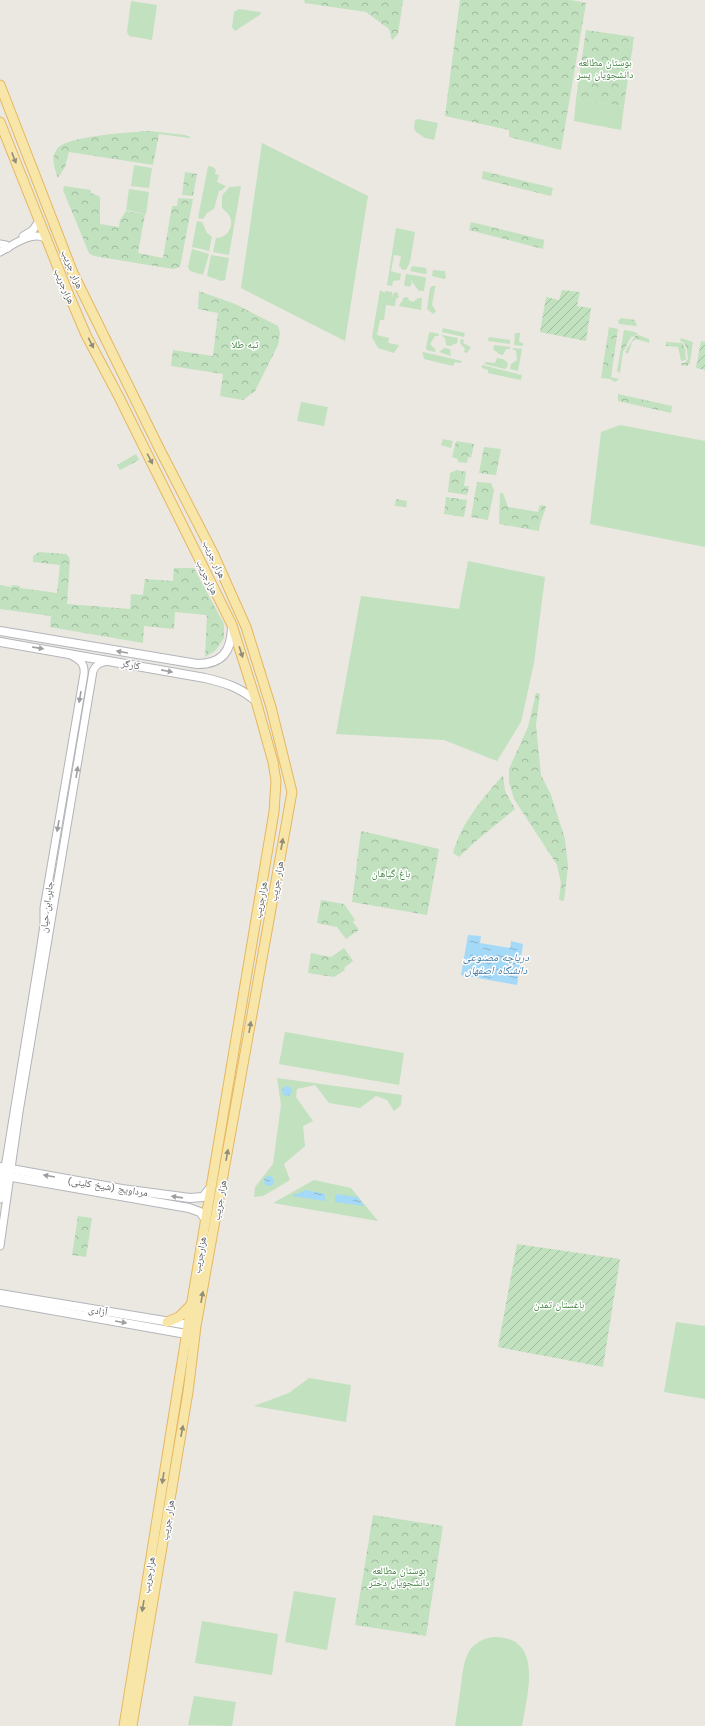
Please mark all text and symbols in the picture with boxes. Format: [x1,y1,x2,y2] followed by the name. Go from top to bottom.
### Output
[576,57,633,81] park label: بوستان مطالعه دانشجویان پسر
[12,152,18,164] one-way arrow
[59,248,86,290] street label: هزار جریب
[52,267,77,306] street label: هزارجریب
[87,337,94,348] one-way arrow
[232,339,259,350] park label: تبه طلا
[146,453,153,464] one-way arrow
[201,538,228,580] street label: هزار جریب
[194,558,221,597] street label: هزارجریب
[32,646,45,652] one-way arrow
[238,646,244,658] one-way arrow
[116,649,128,655] one-way arrow
[120,657,141,672] street label: کارگر
[160,668,173,674] one-way arrow
[77,691,83,704] one-way arrow
[74,766,80,778] one-way arrow
[55,820,61,832] one-way arrow
[280,838,286,850] one-way arrow
[268,860,286,902] street label: هزار جریب
[372,868,410,880] park label: باغ گیاهان
[38,880,56,934] street label: جابر ابن حیان
[252,881,269,919] street label: هزارجریب
[463,951,529,977] water label: دریاچه مصنوعی دانشگاه اصفهان
[247,1021,253,1033] one-way arrow
[224,1149,230,1161] one-way arrow
[43,1173,55,1179] one-way arrow
[67,1175,149,1199] street label: مرداویج (شیخ کلینی)
[211,1179,229,1221] street label: هزار جریب
[171,1194,183,1200] one-way arrow
[191,1236,208,1274] street label: هزارجریب
[199,1291,205,1303] one-way arrow
[534,1299,585,1311] park label: باغستان تمدن
[88,1304,109,1318] street label: آزادی
[115,1319,127,1325] one-way arrow
[179,1425,185,1437] one-way arrow
[160,1472,166,1484] one-way arrow
[159,1499,176,1541] street label: هزار جریب
[140,1556,157,1594] street label: هزارجریب
[368,1565,429,1589] park label: بوستان مطالعه دانشجویان دختر
[140,1600,146,1613] one-way arrow

